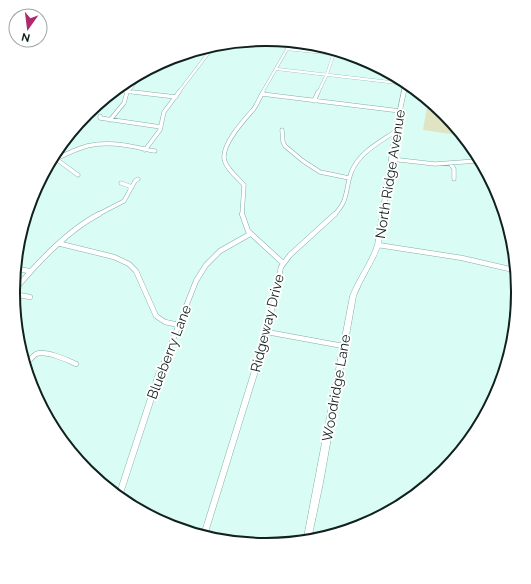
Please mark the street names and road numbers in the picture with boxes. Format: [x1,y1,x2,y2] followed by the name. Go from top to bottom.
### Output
[372,108,408,240] street label: North Ridge Avenue
[247,272,287,374] street label: Ridgeway Drive
[144,303,194,401] street label: Blueberry Lane
[319,333,353,443] street label: Woodridge Lane

